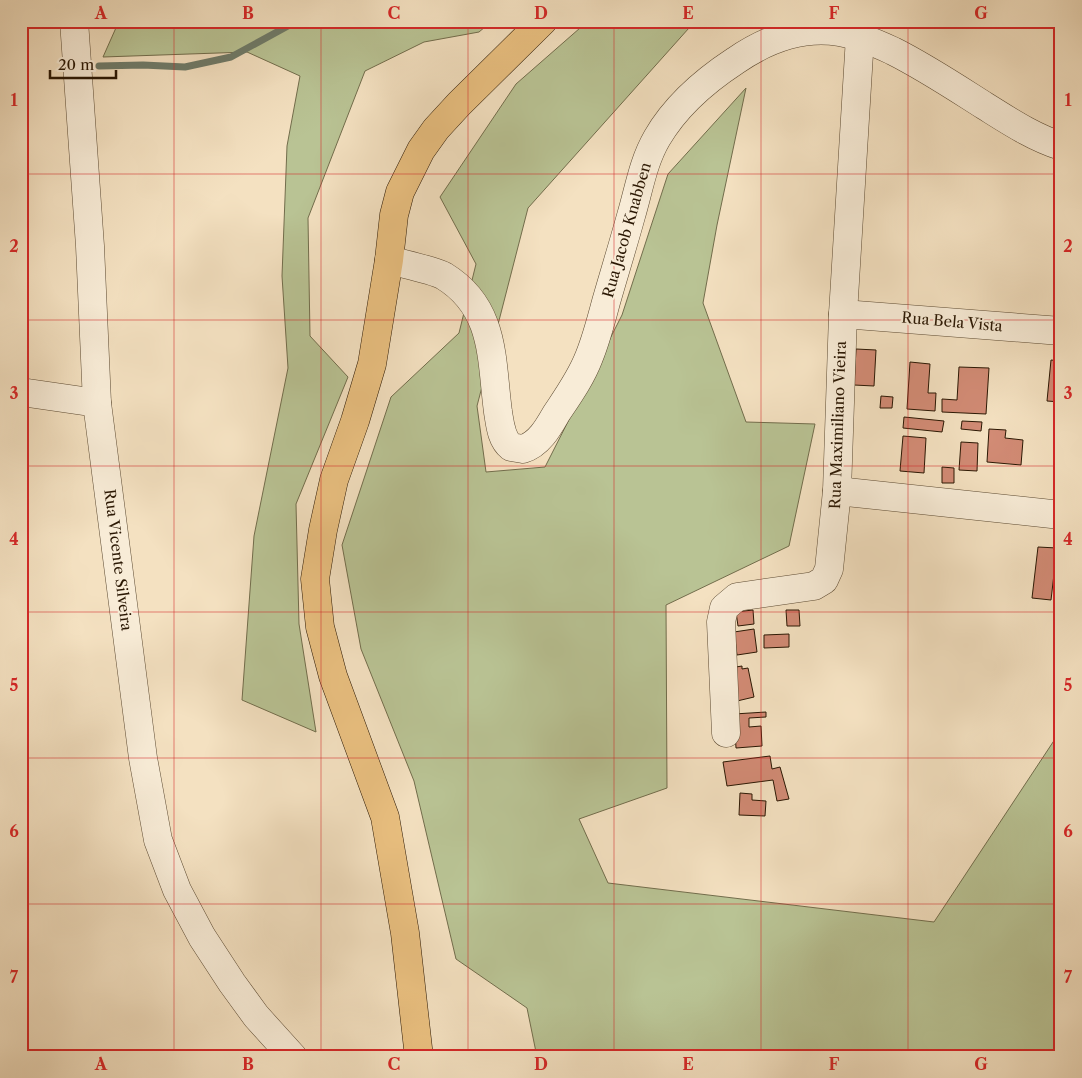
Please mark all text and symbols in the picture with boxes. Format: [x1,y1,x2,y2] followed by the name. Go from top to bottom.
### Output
[94,3,108,23] text: A
[242,3,254,23] text: B
[388,3,400,23] text: C
[534,3,548,23] text: D
[682,3,694,23] text: E
[829,3,840,23] text: F
[974,3,988,23] text: G
[50,48,116,80] scale bar
[58,55,94,74] text: 20 m
[10,90,18,110] text: 1
[1064,90,1072,110] text: 1
[598,159,655,300] street label: Rua Jacob Knabben
[9,236,19,256] text: 2
[1063,236,1073,256] text: 2
[901,308,1003,335] street label: Rua Bela Vista
[825,341,850,509] street label: Rua Maximiliano Vieira
[9,383,19,403] text: 3
[1063,383,1073,403] text: 3
[100,488,137,632] street label: Rua Vicente Silveira
[9,529,19,549] text: 4
[1063,529,1073,549] text: 4
[10,675,19,695] text: 5
[1064,675,1073,695] text: 5
[9,821,19,841] text: 6
[1063,821,1073,841] text: 6
[10,967,19,987] text: 7
[1064,967,1073,987] text: 7
[94,1054,108,1074] text: A
[242,1054,254,1074] text: B
[388,1054,400,1074] text: C
[534,1054,548,1074] text: D
[682,1054,694,1074] text: E
[829,1054,840,1074] text: F
[974,1054,988,1074] text: G

